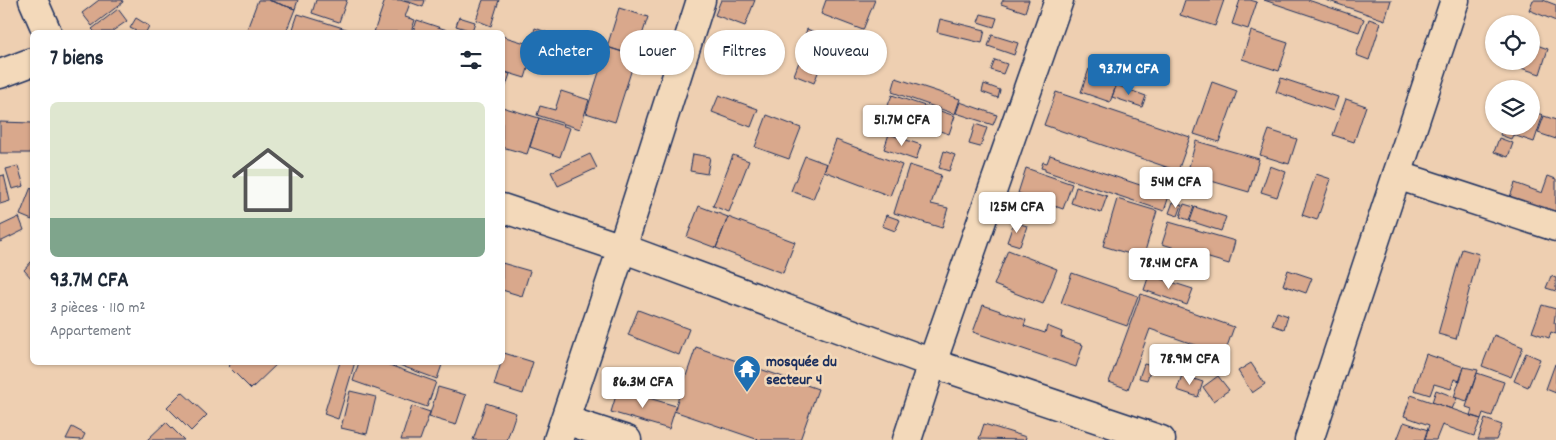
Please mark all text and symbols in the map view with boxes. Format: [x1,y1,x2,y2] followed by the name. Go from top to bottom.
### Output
[1485,15,1540,135] map controls
[1485,15,1540,70] button: locate
[520,30,610,75] chip: Acheter
[620,30,694,75] chip: Louer
[704,30,785,75] chip: Filtres
[795,30,887,75] chip: Nouveau
[50,45,104,75] text: 7 biens
[457,46,485,74] icon: filters
[1072,54,1186,96] pin: 93.7M CFA
[1099,58,1159,81] text: 93.7M CFA
[1485,80,1540,135] button: layers
[845,104,959,147] pin: 51.7M CFA
[874,109,930,132] text: 51.7M CFA
[223,135,313,225] icon: home
[1130,166,1222,209] pin: 54M CFA
[1151,171,1201,194] text: 54M CFA
[965,192,1069,234] pin: 125M CFA
[990,196,1044,219] text: 125M CFA
[1112,248,1226,290] pin: 78.4M CFA
[1140,252,1198,275] text: 78.4M CFA
[50,267,129,297] text: 93.7M CFA
[50,297,145,320] text: 3 pièces · 110 m²
[50,320,131,343] text: Appartement
[1133,344,1247,386] pin: 78.9M CFA
[1160,348,1220,371] text: 78.9M CFA
[766,351,837,392] place label: mosquée du secteur 4
[732,354,762,393] temple icon: mosquée du secteur 4
[586,366,700,409] pin: 86.3M CFA
[613,371,673,394] text: 86.3M CFA

